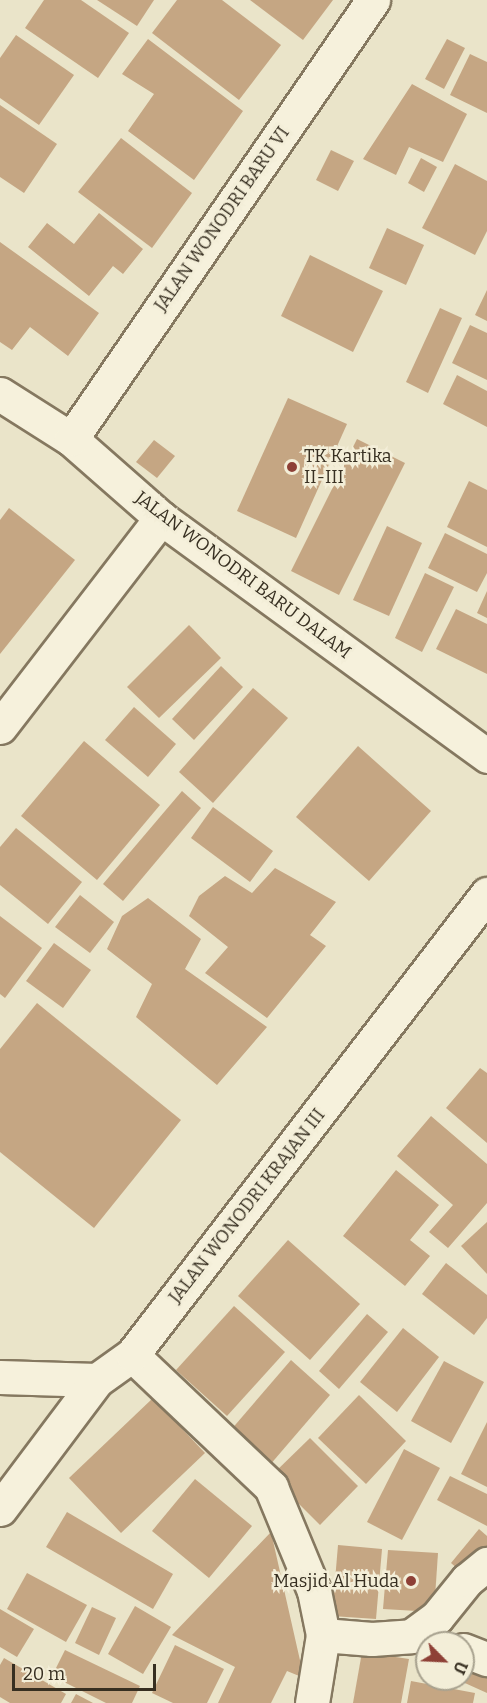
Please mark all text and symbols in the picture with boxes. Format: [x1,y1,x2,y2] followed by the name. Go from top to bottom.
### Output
[150,123,294,315] street label: JALAN WONODRI BARU VI
[304,446,392,488] place label: TK Kartika II-III
[285,460,299,474] marker: TK Kartika II-III
[131,487,355,663] street label: JALAN WONODRI BARU DALAM
[164,1105,330,1307] street label: JALAN WONODRI KRAJAN III
[273,1570,399,1592] place label: Masjid Al Huda
[404,1574,418,1588] marker: Masjid Al Huda
[415,1631,475,1691] north arrow
[15,1652,159,1690] scale bar
[449,1658,471,1677] text: U
[23,1663,65,1685] text: 20 m

